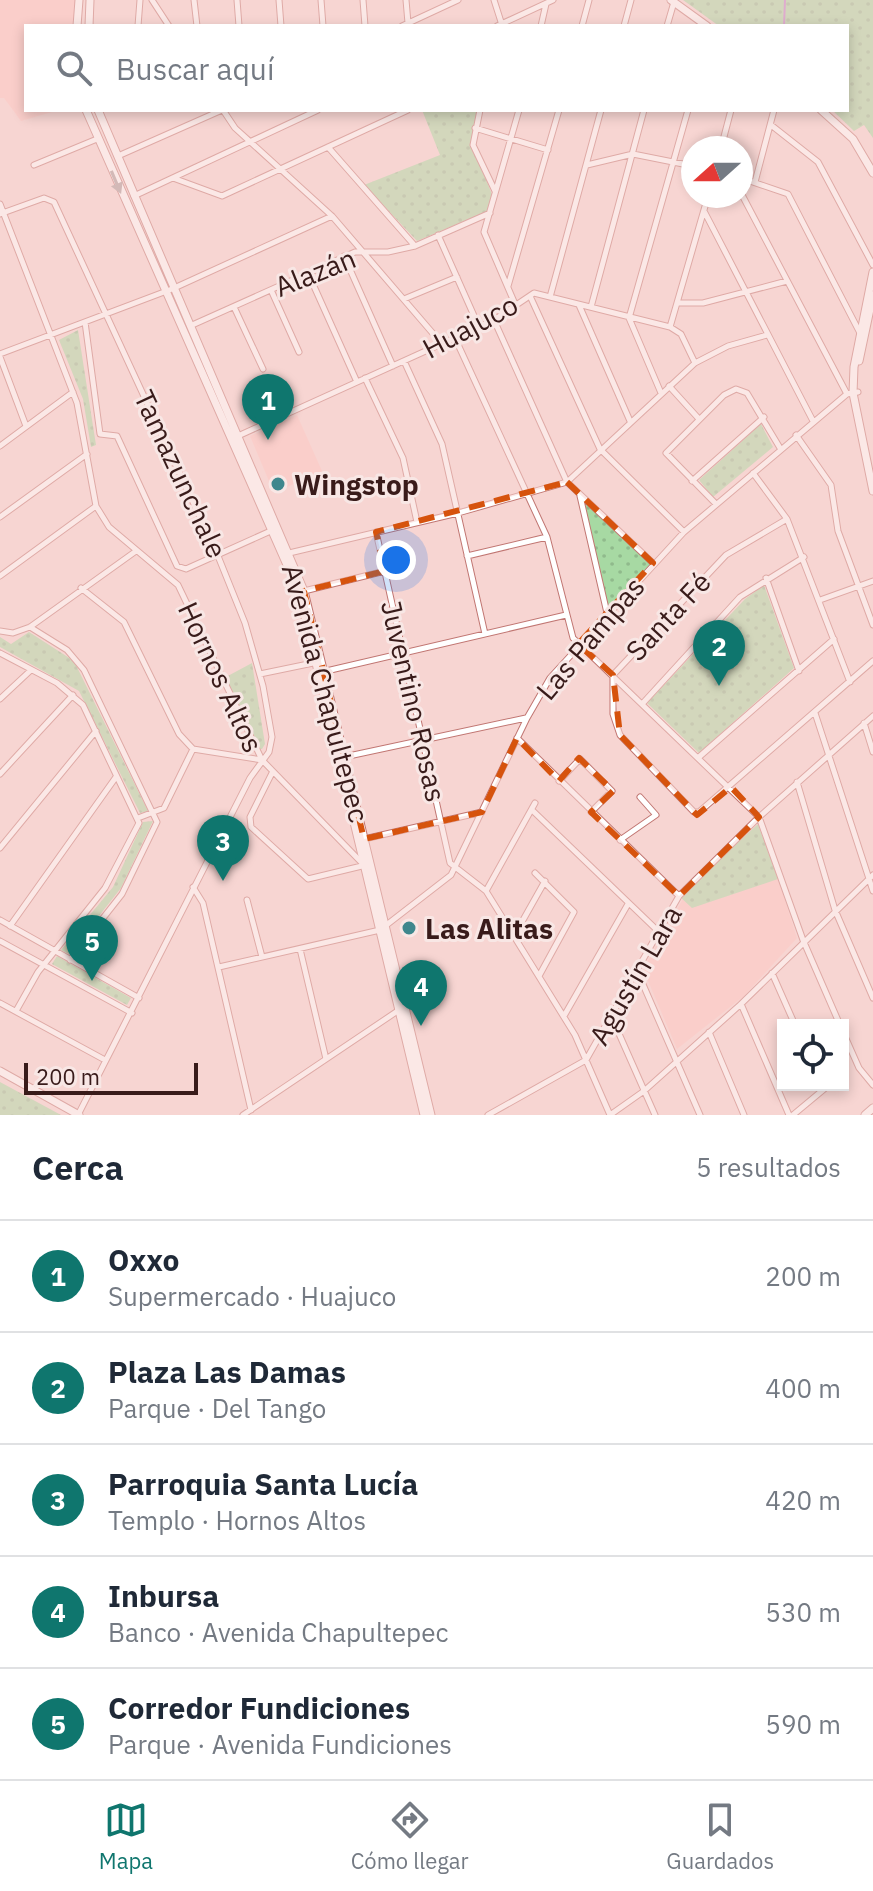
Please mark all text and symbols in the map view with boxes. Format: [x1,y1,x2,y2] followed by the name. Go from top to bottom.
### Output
[24,24,849,112] search box
[52,46,96,90] icon: search
[116,49,274,88] text: Buscar aquí
[681,136,753,208] north arrow
[110,170,123,194] one-way arrow
[269,239,361,305] street label: Alazán
[416,285,524,367] street label: Huajuco
[242,374,294,440] pin: 1
[126,384,236,564] street label: Tamazunchale
[294,466,419,503] place label: Wingstop
[269,475,287,493] marker: Wingstop
[376,540,416,580] your location
[274,560,378,826] street label: Avenida Chapultepec
[617,564,719,668] street label: Santa Fé
[528,569,652,707] street label: Las Pampas
[170,596,272,758] street label: Hornos Altos
[373,597,455,805] street label: Juventino Rosas
[693,620,745,686] pin: 2
[197,815,249,881] pin: 3
[580,898,690,1052] street label: Agustín Lara
[425,910,553,947] place label: Las Alitas
[66,915,118,981] pin: 5
[400,919,418,937] marker: Las Alitas
[395,960,447,1026] pin: 4
[777,1019,849,1091] map controls
[777,1019,849,1091] button: locate
[24,1059,198,1095] scale bar
[36,1062,100,1091] text: 200 m
[32,1145,124,1189] text: Cerca
[696,1150,841,1184] text: 5 resultados
[108,1240,179,1279] text: Oxxo
[50,1259,66,1293] text: 1
[765,1259,841,1293] text: 200 m
[108,1279,396,1313] text: Supermercado · Huajuco
[108,1352,346,1391] text: Plaza Las Damas
[50,1371,66,1405] text: 2
[765,1371,841,1405] text: 400 m
[108,1391,326,1425] text: Parque · Del Tango
[108,1464,418,1503] text: Parroquia Santa Lucía
[50,1483,66,1517] text: 3
[765,1483,841,1517] text: 420 m
[108,1503,366,1537] text: Templo · Hornos Altos
[108,1576,219,1615] text: Inbursa
[50,1595,66,1629] text: 4
[765,1595,841,1629] text: 530 m
[108,1615,449,1649] text: Banco · Avenida Chapultepec
[108,1688,410,1727] text: Corredor Fundiciones
[50,1707,66,1741] text: 5
[765,1707,841,1741] text: 590 m
[108,1727,452,1761] text: Parque · Avenida Fundiciones
[99,1798,153,1875] tab: Mapa
[351,1798,469,1875] tab: Cómo llegar
[666,1798,774,1875] tab: Guardados

